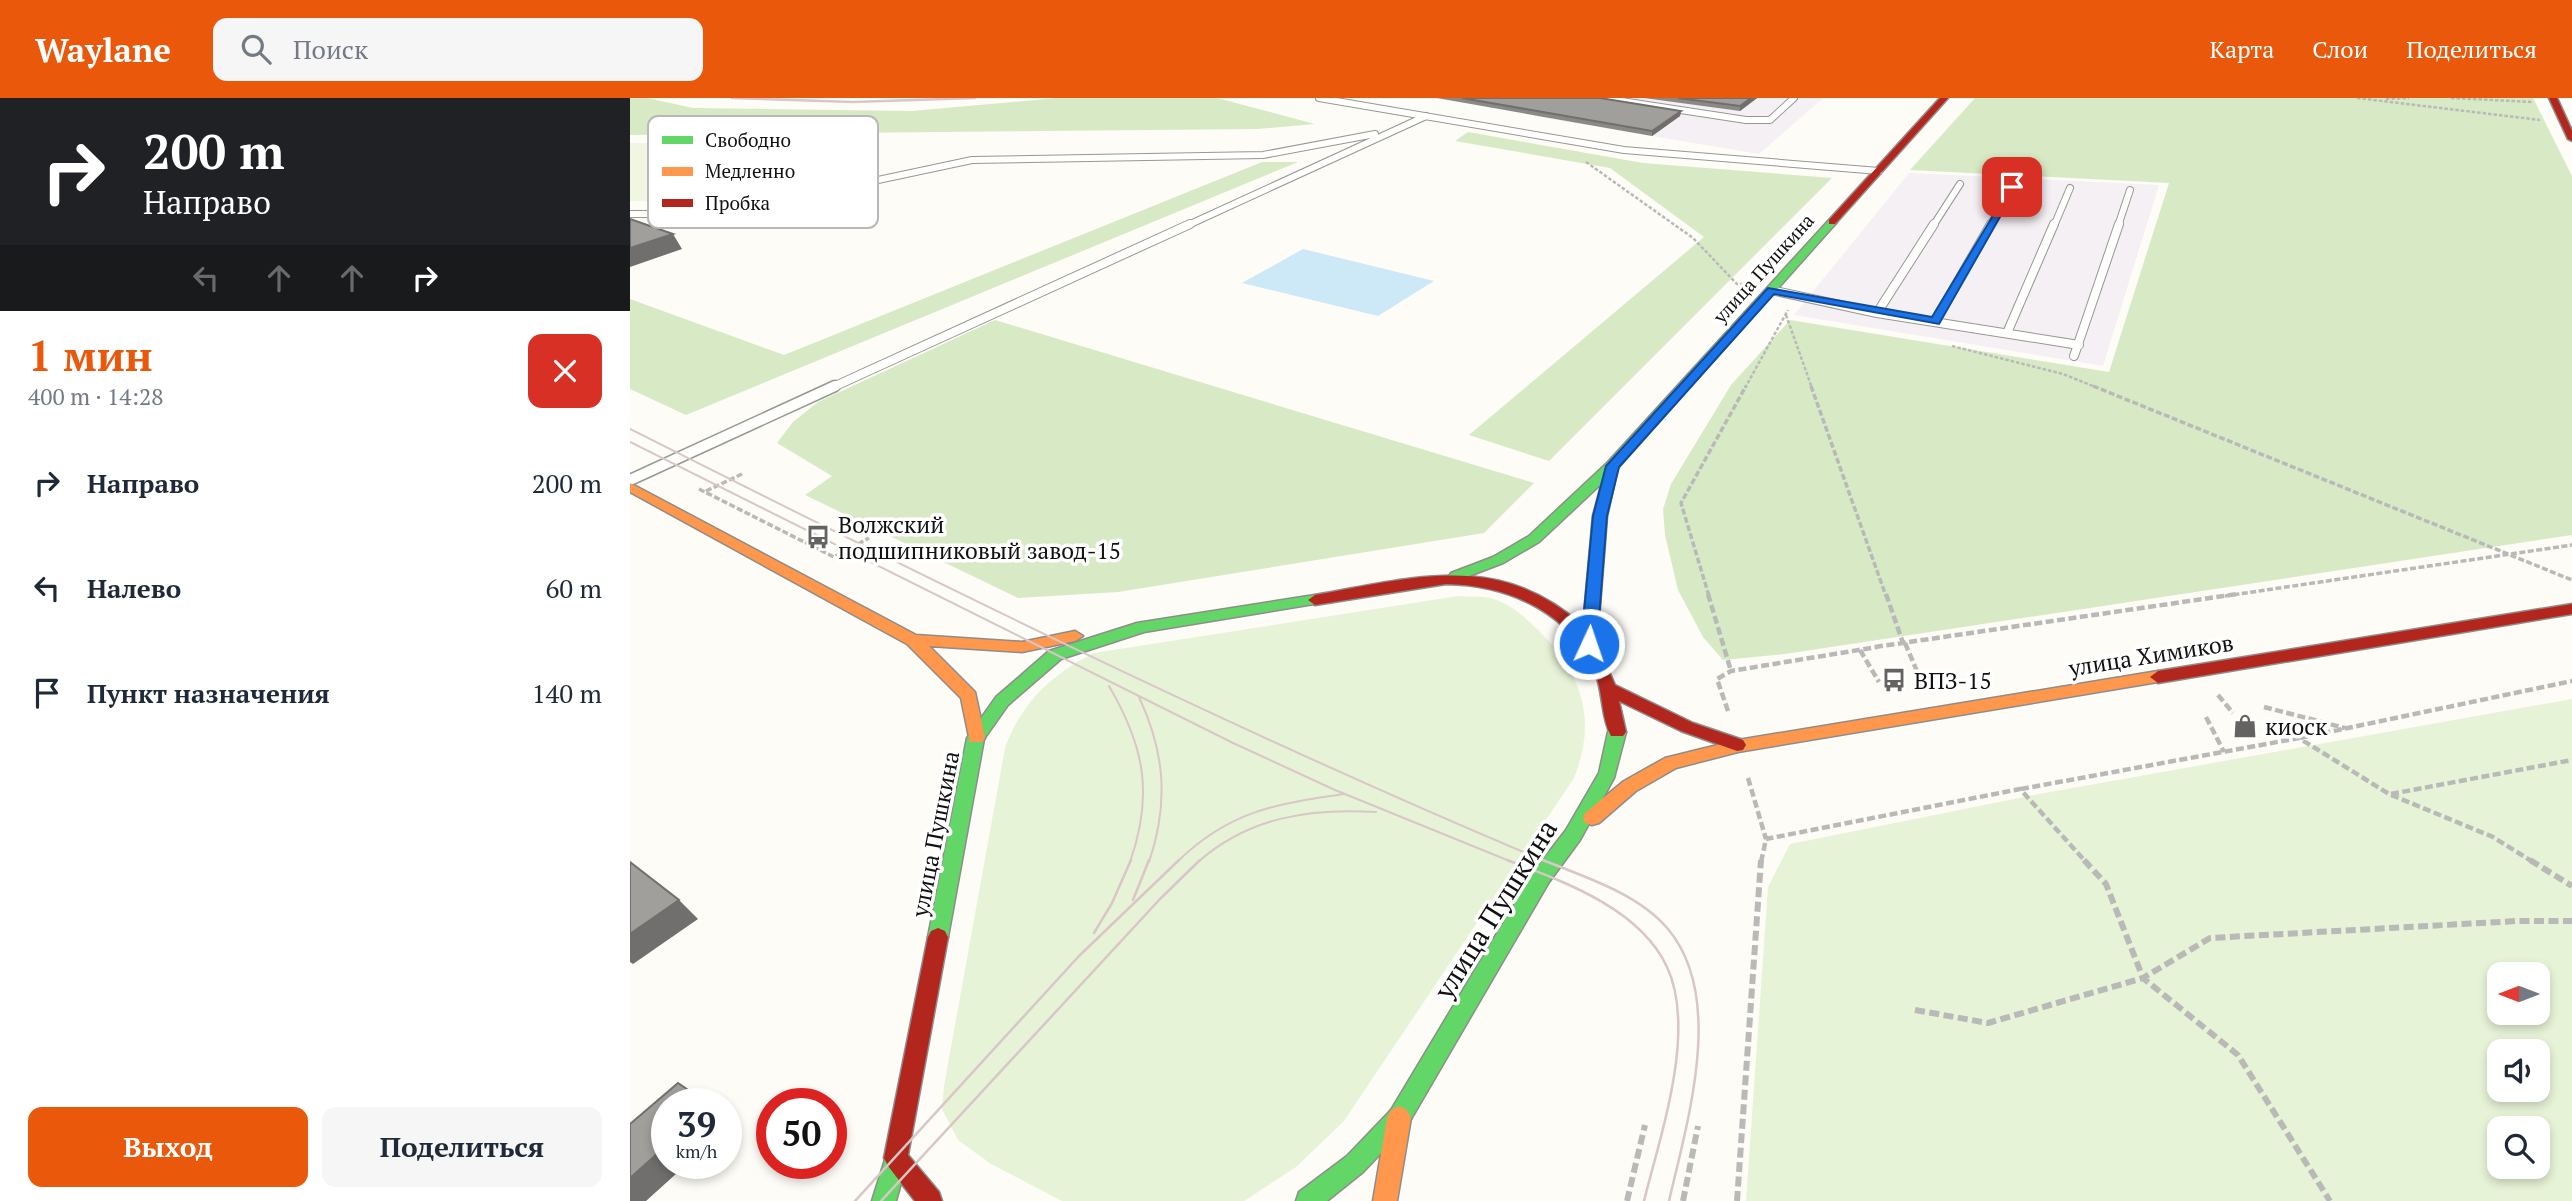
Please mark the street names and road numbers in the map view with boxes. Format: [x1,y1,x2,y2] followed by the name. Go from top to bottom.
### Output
[1706,208,1819,329] street label: улица Пушкина
[2065,627,2236,683] street label: улица Химиков
[904,748,966,921] street label: улица Пушкина
[1424,812,1565,1007] street label: улица Пушкина

